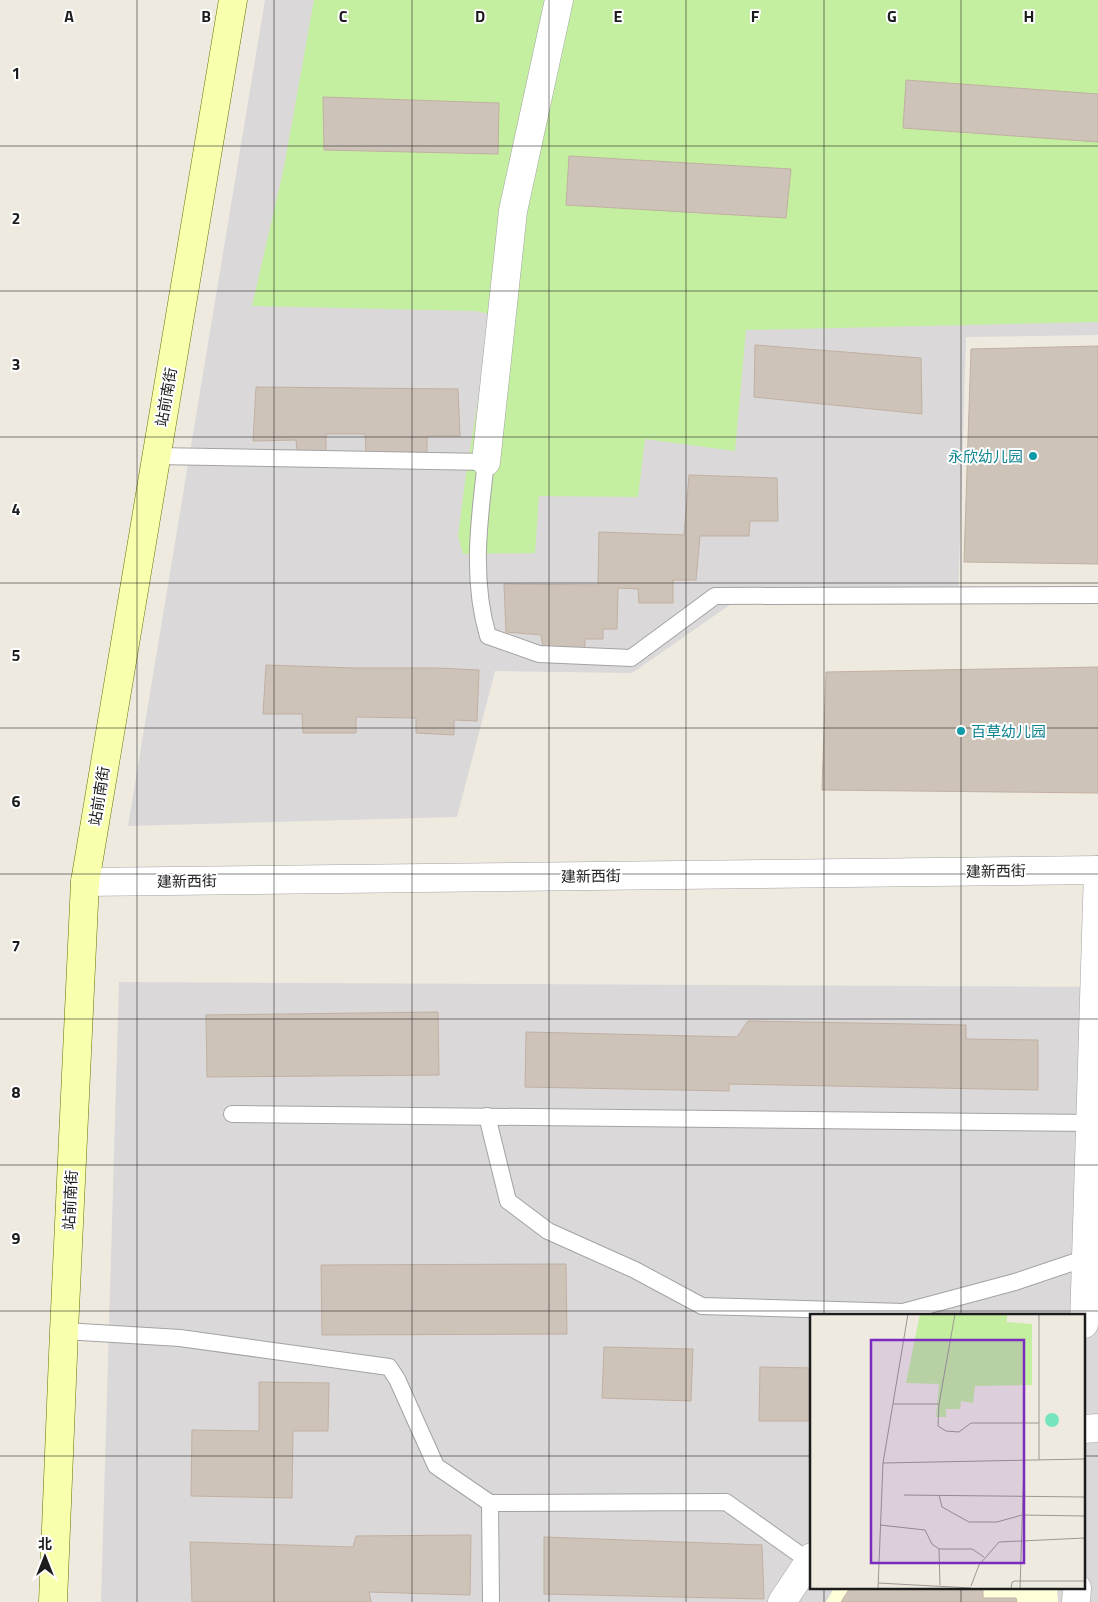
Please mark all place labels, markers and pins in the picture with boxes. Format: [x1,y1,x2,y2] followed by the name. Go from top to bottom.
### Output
[948,445,1023,468] place label: 永欣幼儿园
[1027,450,1039,462] marker: 永欣幼儿园
[971,720,1046,743] place label: 百草幼儿园
[955,725,967,737] marker: 百草幼儿园

